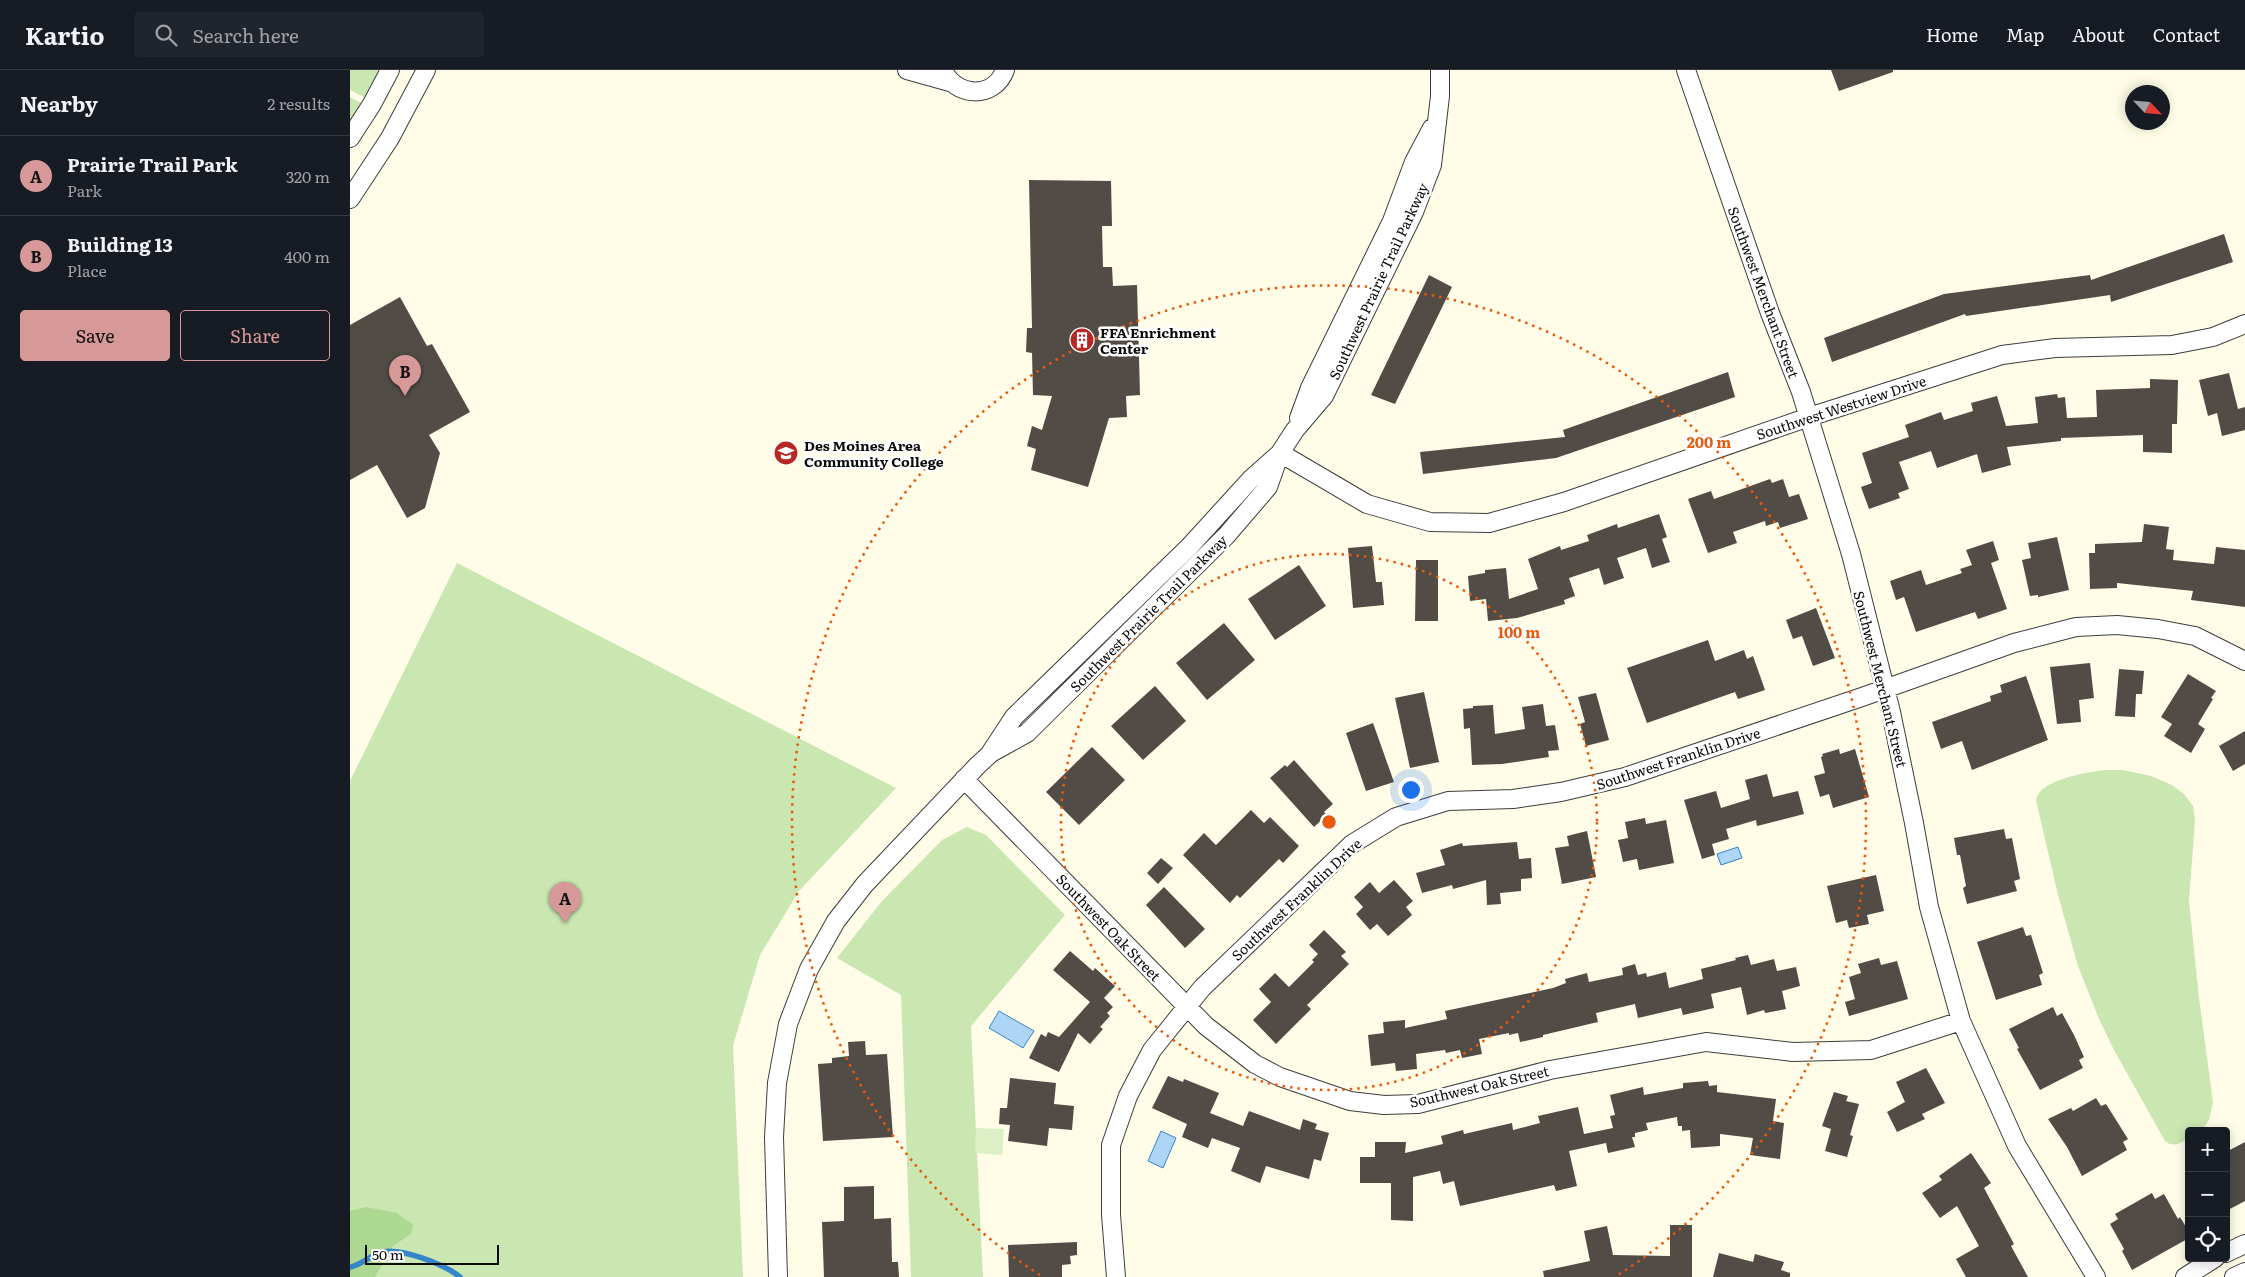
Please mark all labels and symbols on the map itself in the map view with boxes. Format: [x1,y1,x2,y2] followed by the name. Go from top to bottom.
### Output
[2125,85,2170,130] north arrow
[1323,178,1433,383] street label: Southwest Prairie Trail Parkway
[1724,203,1805,381] street label: Southwest Merchant Street
[1100,322,1217,358] place label: FFA Enrichment Center
[1069,327,1095,353] building icon: FFA Enrichment Center
[389,355,421,396] pin: B
[1754,370,1928,444] street label: Southwest Westview Drive
[1687,430,1731,453] text: 200 m
[804,435,944,471] place label: Des Moines Area Community College
[773,440,799,466] school or university icon: Des Moines Area Community College
[1065,529,1232,696] street label: Southwest Prairie Trail Parkway
[1849,589,1913,770] street label: Southwest Merchant Street
[1498,620,1540,643] text: 100 m
[1593,722,1763,794] street label: Southwest Franklin Drive
[1398,777,1424,803] your location
[1320,813,1338,831] centre of rings
[1227,833,1365,965] street label: Southwest Franklin Drive
[1052,869,1166,985] street label: Southwest Oak Street
[549,882,581,923] pin: A
[1407,1060,1551,1112] street label: Southwest Oak Street
[365,1242,499,1265] scale bar

